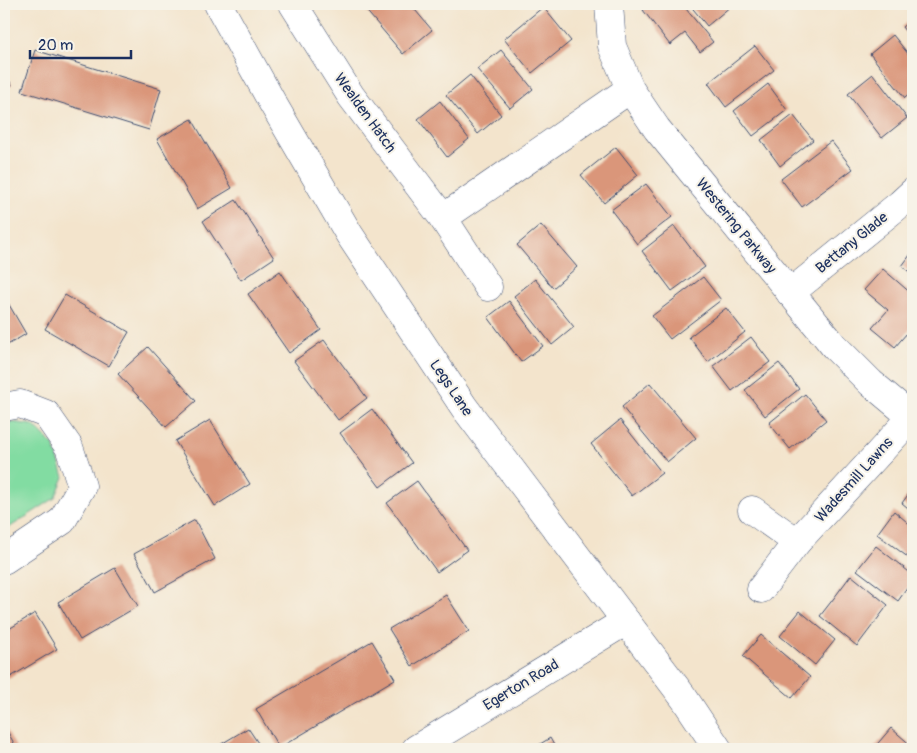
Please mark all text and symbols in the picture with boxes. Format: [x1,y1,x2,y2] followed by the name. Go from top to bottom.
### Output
[30,28,131,60] scale bar
[38,36,73,55] text: 20 m
[330,69,400,157] street label: Wealden Hatch
[692,174,781,278] street label: Westering Parkway
[812,208,892,278] street label: Bettany Glade
[425,356,477,420] street label: Legs Lane
[811,433,897,527] street label: Wadesmill Lawns
[480,655,562,715] street label: Egerton Road

